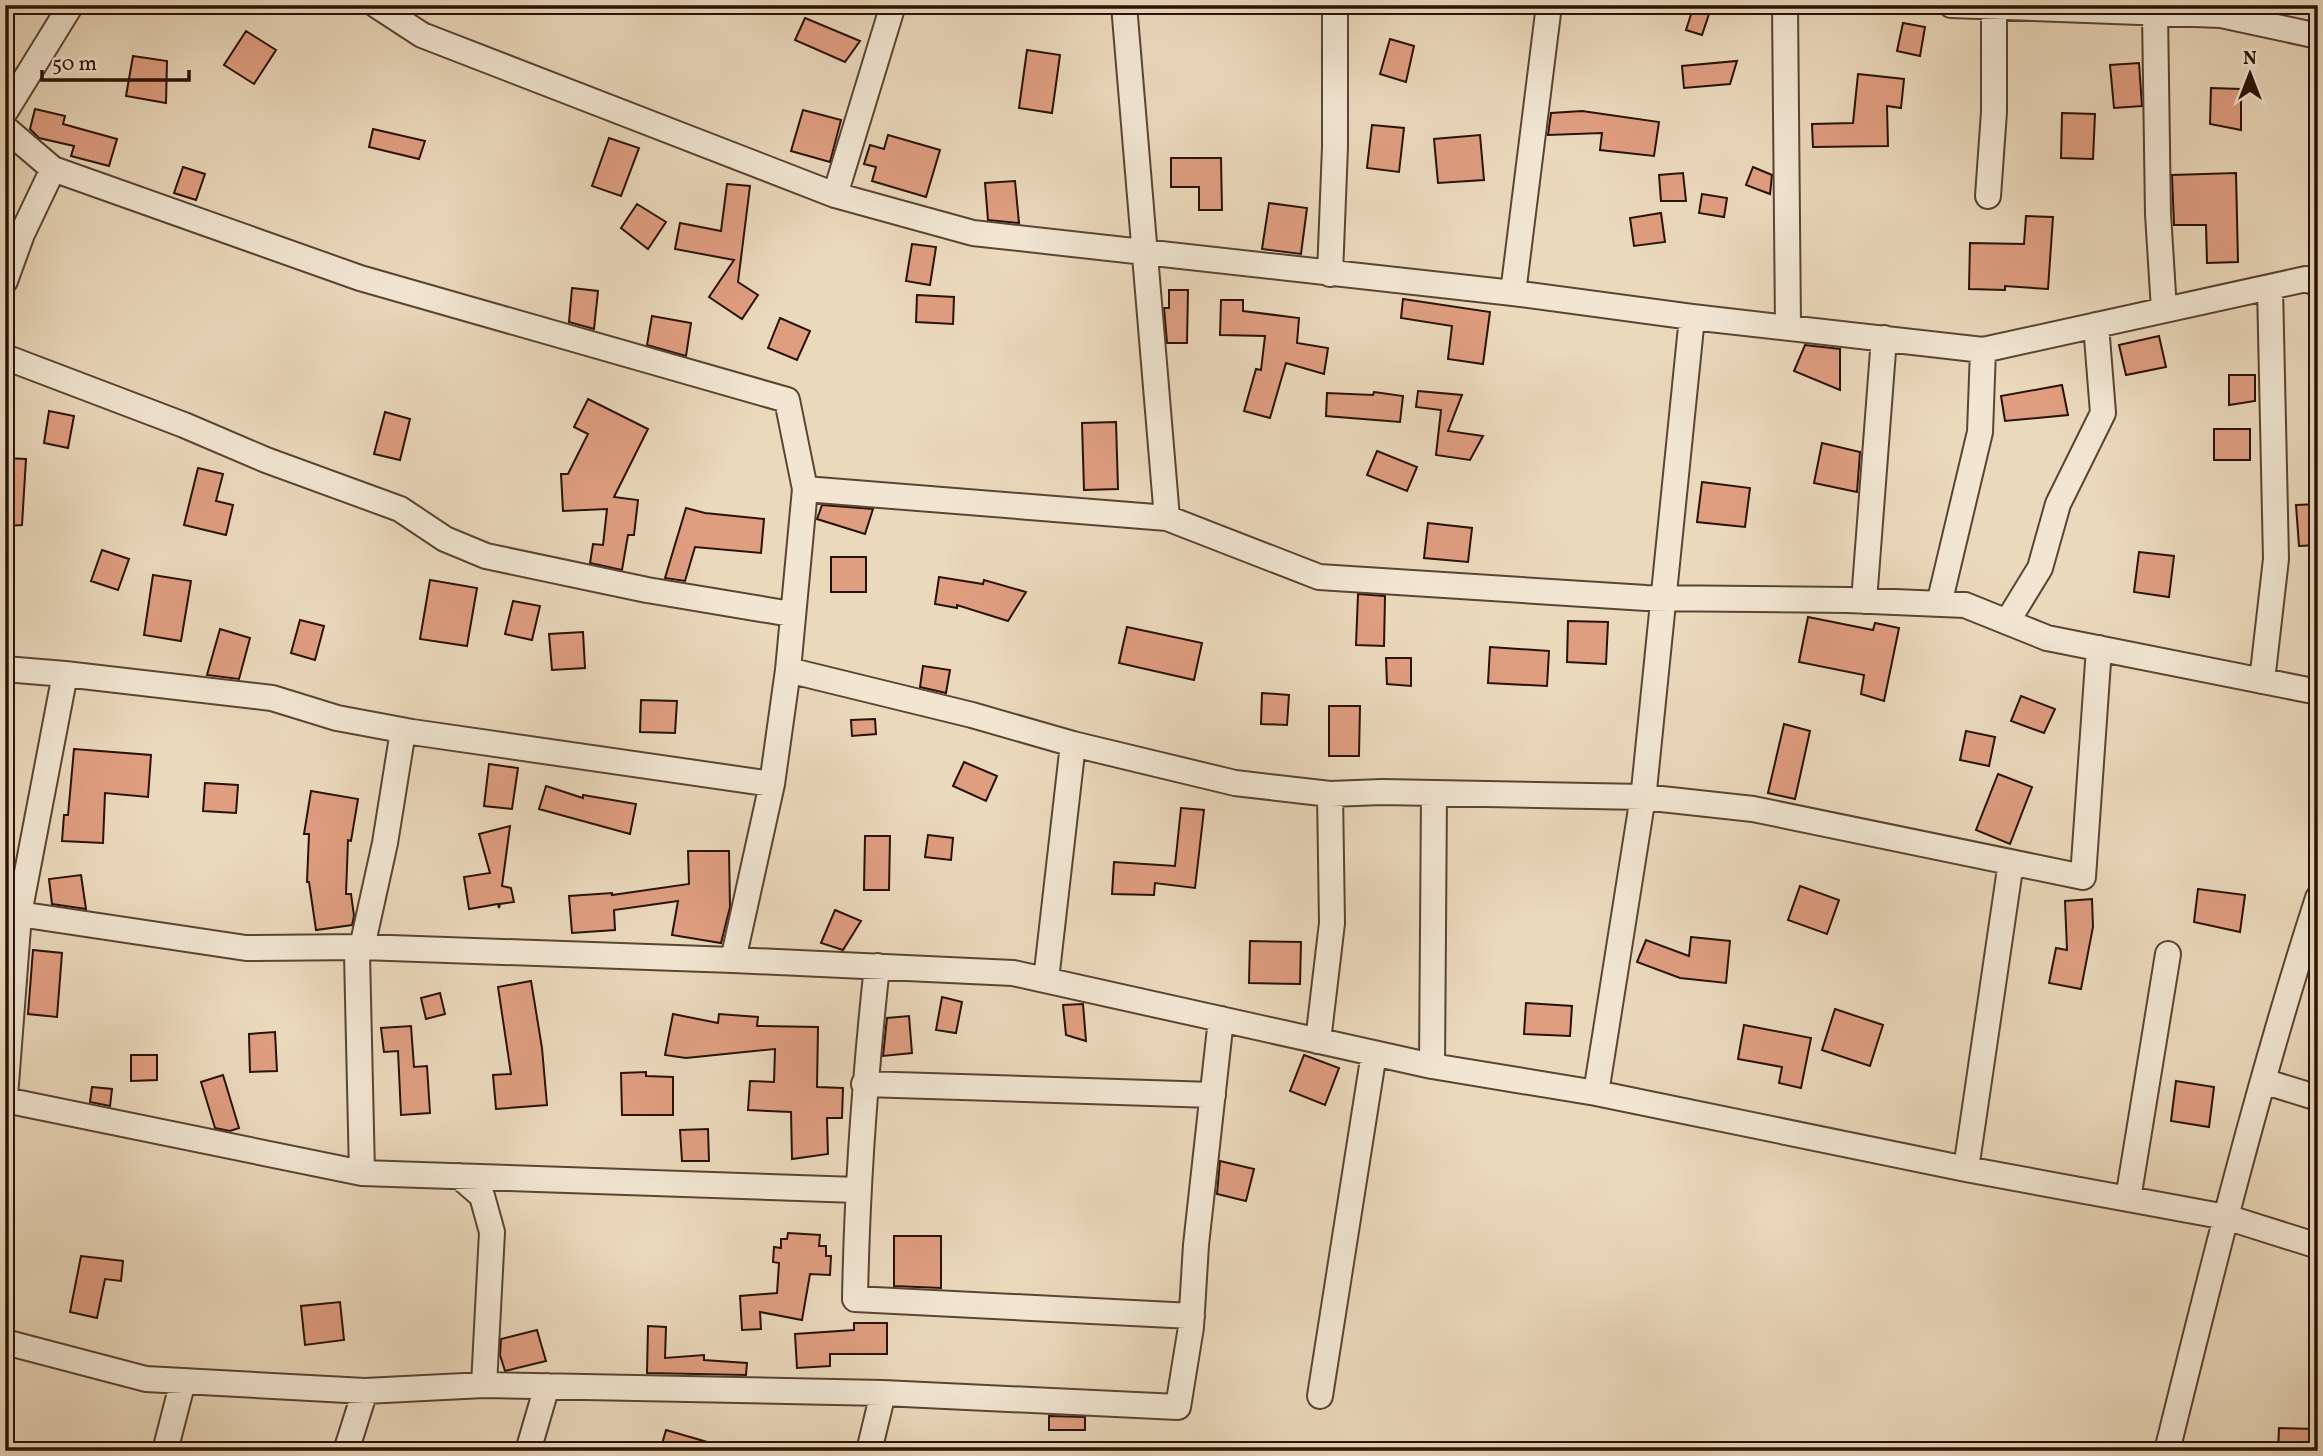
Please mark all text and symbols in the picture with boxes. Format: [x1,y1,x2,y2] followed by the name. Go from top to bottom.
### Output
[42,38,189,82] scale bar
[2214,38,2284,108] north arrow
[2243,46,2257,72] text: N
[52,50,97,79] text: 50 m

